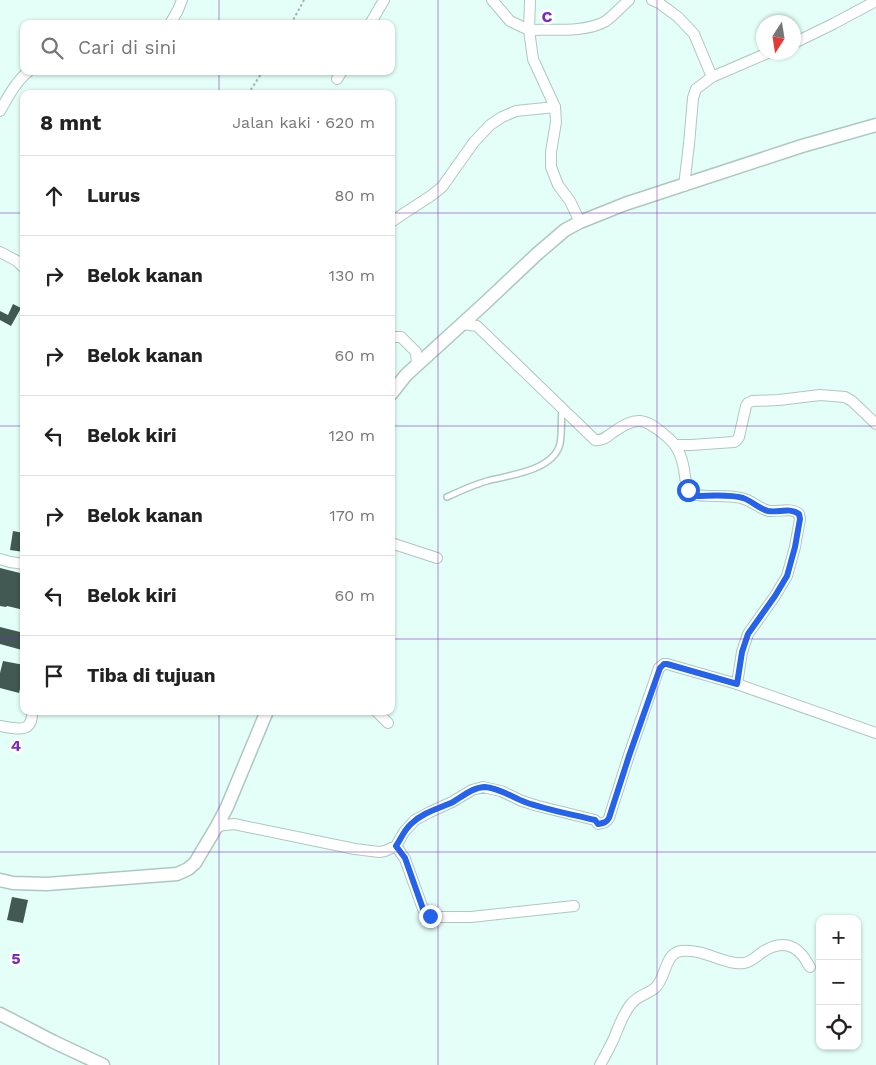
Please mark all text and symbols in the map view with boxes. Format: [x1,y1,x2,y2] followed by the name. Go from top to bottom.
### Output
[542,7,553,26] text: C
[756,15,801,60] north arrow
[20,20,395,75] search box
[38,34,66,62] icon: search
[78,36,176,59] text: Cari di sini
[40,110,101,135] text: 8 mnt
[232,113,375,132] text: Jalan kaki · 620 m
[40,182,68,210] icon: ahead
[87,184,140,207] text: Lurus
[334,186,375,205] text: 80 m
[40,262,68,290] icon: right
[87,264,203,287] text: Belok kanan
[329,266,375,285] text: 130 m
[40,342,68,370] icon: right
[87,344,203,367] text: Belok kanan
[335,346,375,365] text: 60 m
[40,422,68,450] icon: left
[87,424,177,447] text: Belok kiri
[329,426,375,445] text: 120 m
[677,479,700,502] route start
[40,502,68,530] icon: right
[87,504,203,527] text: Belok kanan
[329,506,375,525] text: 170 m
[40,582,68,610] icon: left
[87,584,177,607] text: Belok kiri
[335,586,375,605] text: 60 m
[40,662,68,690] icon: arrive
[87,664,216,687] text: Tiba di tujuan
[11,736,21,755] text: 4
[419,905,442,928] route end
[816,915,861,1050] map controls
[816,915,861,960] button: +
[11,949,21,968] text: 5
[816,960,861,1005] button: −
[816,1005,861,1050] button: locate

